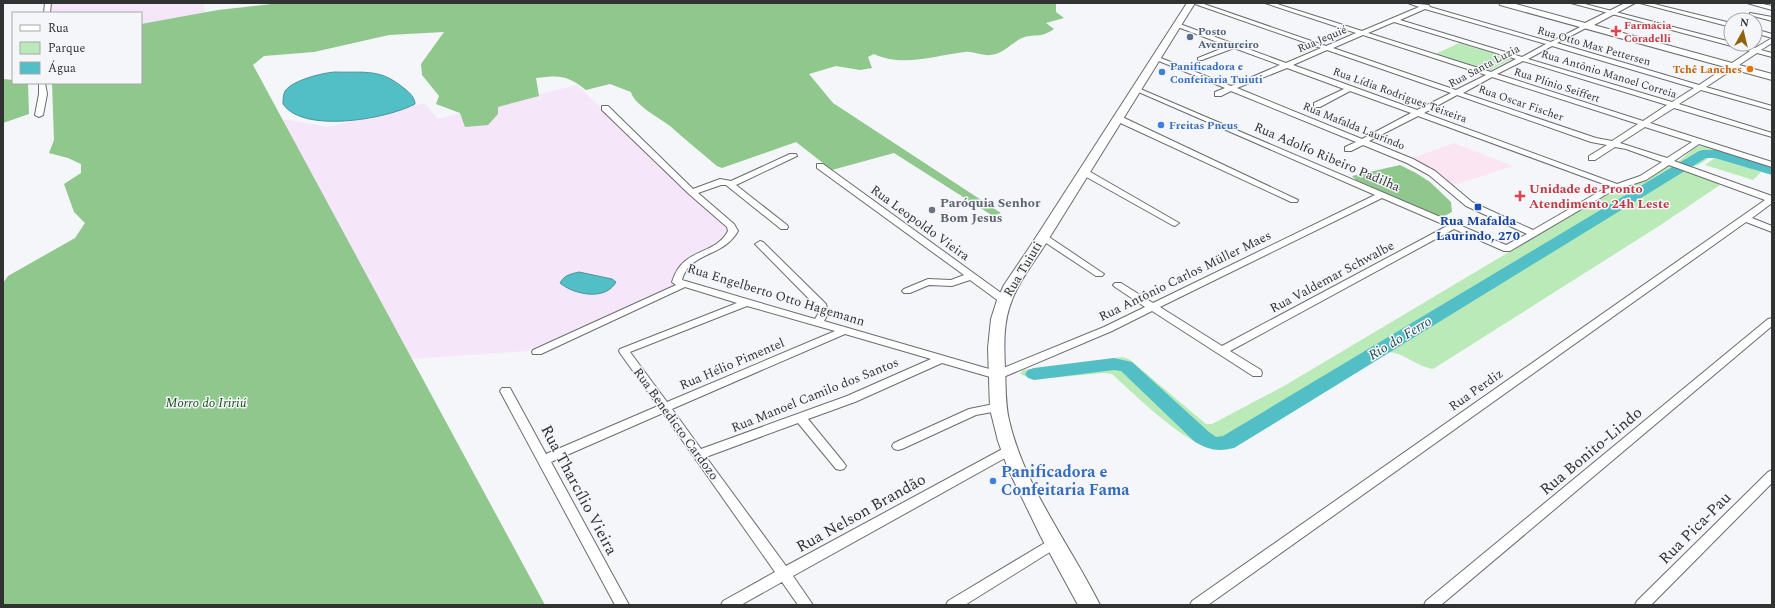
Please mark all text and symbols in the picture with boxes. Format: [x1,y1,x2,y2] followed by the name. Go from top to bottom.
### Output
[12,12,142,84] legend
[1723,12,1763,52] north arrow
[1739,14,1750,32] text: N
[1624,17,1672,47] place label: Farmácia Coradelli
[48,19,69,38] text: Rua
[1295,21,1349,57] street label: Rua Jequié
[1535,22,1653,70] street label: Rua Otto Max Pettersen
[1198,23,1259,53] place label: Posto Aventureiro
[1611,26,1621,36] marker: Farmácia Coradelli
[1185,32,1195,42] marker: Posto Aventureiro
[48,39,85,58] text: Parque
[1445,40,1523,92] street label: Rua Santa Luzia
[1539,45,1679,103] street label: Rua Antônio Manoel Correia
[1170,58,1263,88] place label: Panificadora e Confeitaria Tuiuti
[48,59,76,78] text: Água
[1673,61,1742,78] place label: Tchê Lanches
[1331,63,1470,127] street label: Rua Lídia Rodrigues Teixeira
[1512,63,1602,107] street label: Rua Plínio Seiffert
[1745,64,1755,74] marker: Tchê Lanches
[1157,67,1167,77] marker: Panificadora e Confeitaria Tuiuti
[1476,80,1567,126] street label: Rua Oscar Fischer
[1300,98,1408,154] street label: Rua Mafalda Laurindo
[1169,117,1238,134] place label: Freitas Pneus
[1251,117,1404,197] street label: Rua Adolfo Ribeiro Padilha
[1156,120,1166,130] marker: Freitas Pneus
[1529,179,1669,214] place label: Unidade de Pronto Atendimento 24h Leste
[866,180,974,266] street label: Rua Leopoldo Vieira
[1514,190,1526,202] marker: Unidade de Pronto Atendimento 24h Leste
[940,193,1041,228] place label: Paróquia Senhor Bom Jesus
[1473,202,1483,212] marker: Rua Mafalda Laurindo, 270
[927,205,937,215] marker: Paróquia Senhor Bom Jesus
[1436,211,1520,246] place label: Rua Mafalda Laurindo, 270
[1095,225,1275,327] street label: Rua Antônio Carlos Müller Maes
[1266,236,1398,318] street label: Rua Valdemar Schwalbe
[999,238,1047,300] street label: Rua Tuiuti
[685,258,868,332] street label: Rua Engelberto Otto Hagemann
[1364,311,1436,365] water label: Rio do Ferro
[676,333,788,395] street label: Rua Hélio Pimentel
[728,352,902,438] street label: Rua Manoel Camilo dos Santos
[628,364,724,484] street label: Rua Benedicto Cardozo
[1445,364,1507,416] street label: Rua Perdiz
[165,393,247,413] park label: Morro do Iririú
[1534,401,1648,501] street label: Rua Bonito-Lindo
[534,421,624,560] street label: Rua Tharcílio Vieira
[1001,460,1130,502] place label: Panificadora e Confeitaria Fama
[792,467,930,559] street label: Rua Nelson Brandão
[988,476,998,486] marker: Panificadora e Confeitaria Fama
[1653,486,1737,570] street label: Rua Pica-Pau

